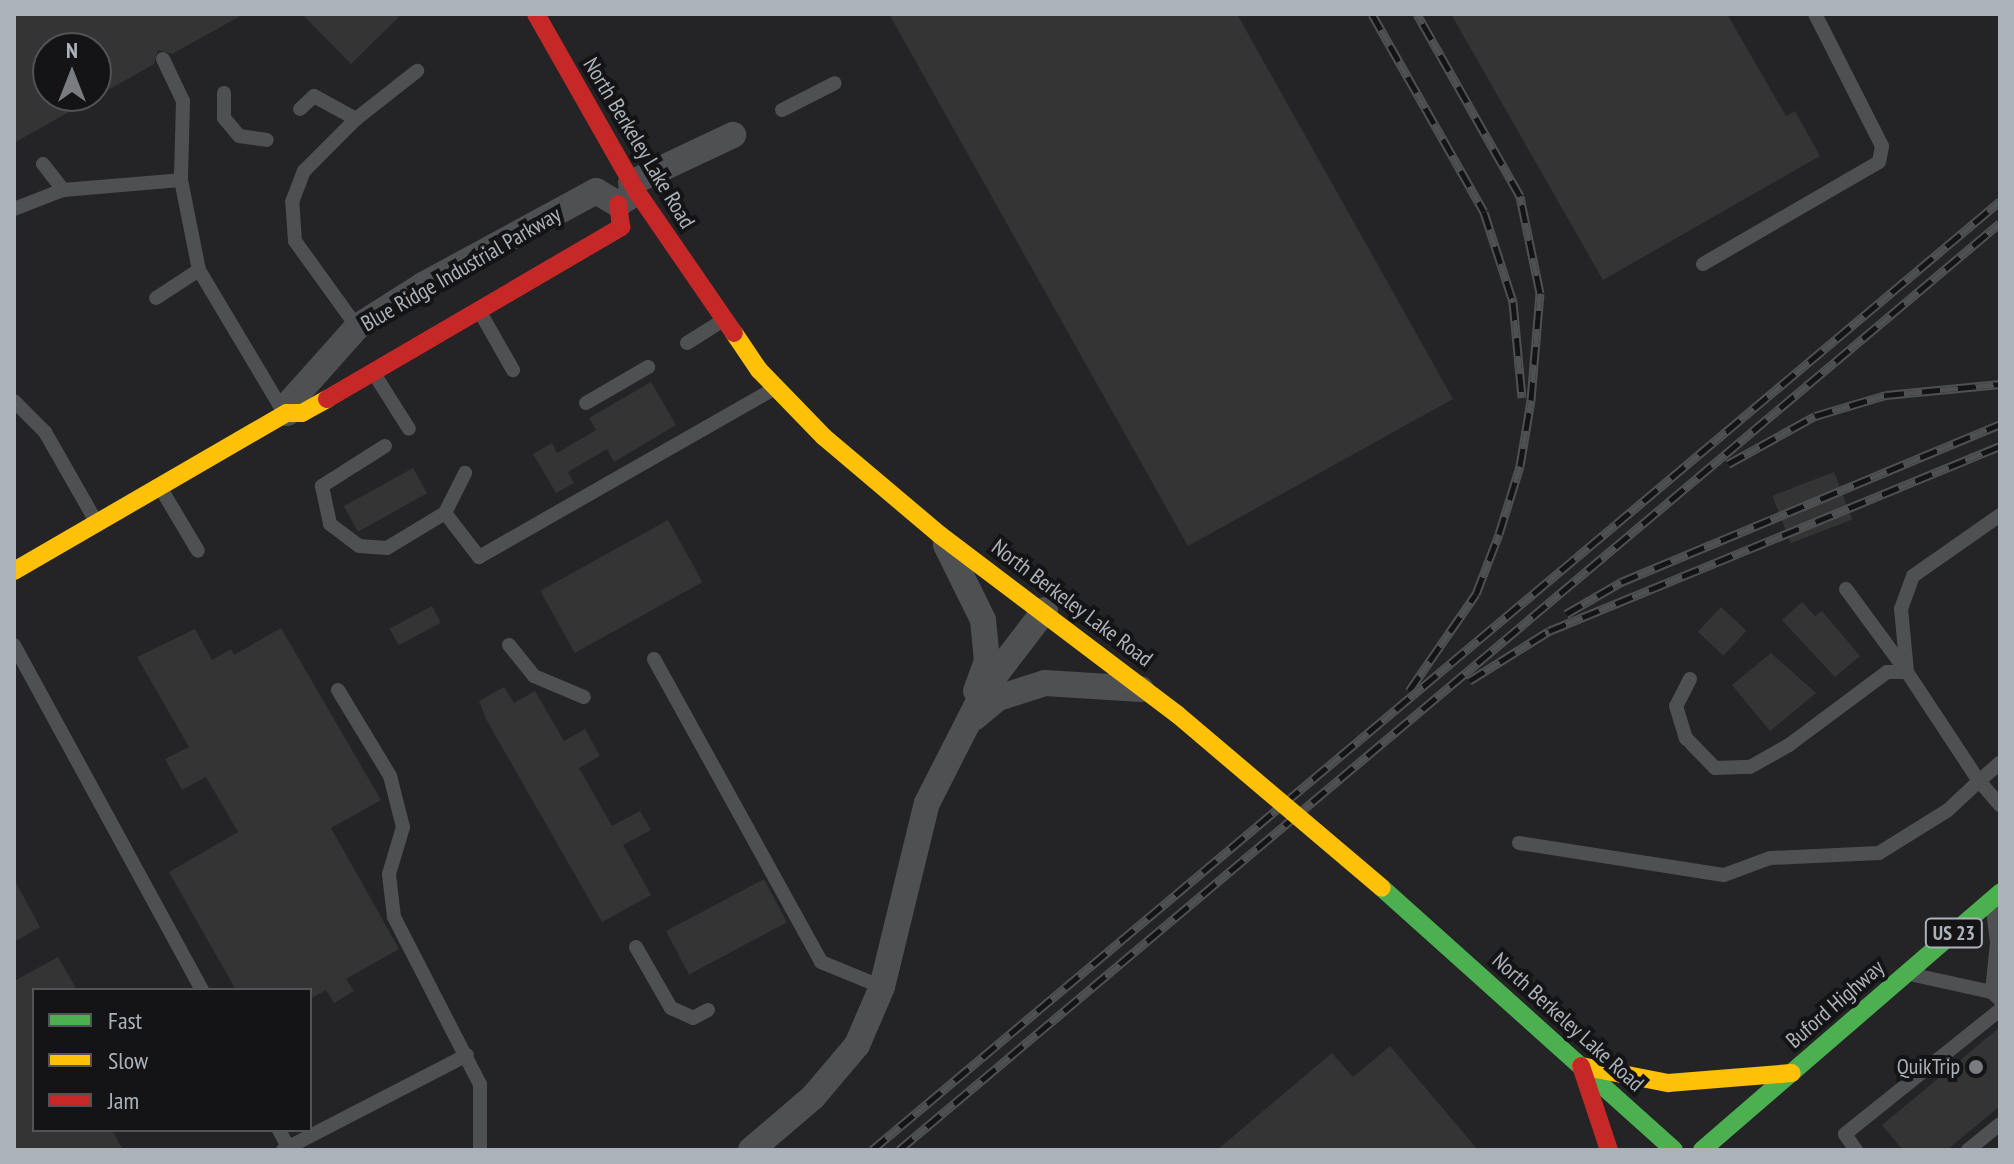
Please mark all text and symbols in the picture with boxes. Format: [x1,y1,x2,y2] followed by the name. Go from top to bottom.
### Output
[32,32,112,112] north arrow
[66,36,78,64] text: N
[577,53,701,233] street label: North Berkeley Lake Road
[356,201,566,337] street label: Blue Ridge Industrial Parkway
[986,534,1158,672] street label: North Berkeley Lake Road
[1924,917,1984,949] road number: US 23
[1487,947,1649,1097] street label: North Berkeley Lake Road
[1781,954,1889,1054] street label: Buford Highway
[32,988,312,1132] legend
[108,1005,142,1036] text: Fast
[108,1045,148,1076] text: Slow
[1897,1054,1960,1080] place label: QuikTrip
[1967,1058,1985,1076] marker: QuikTrip
[108,1085,139,1116] text: Jam

